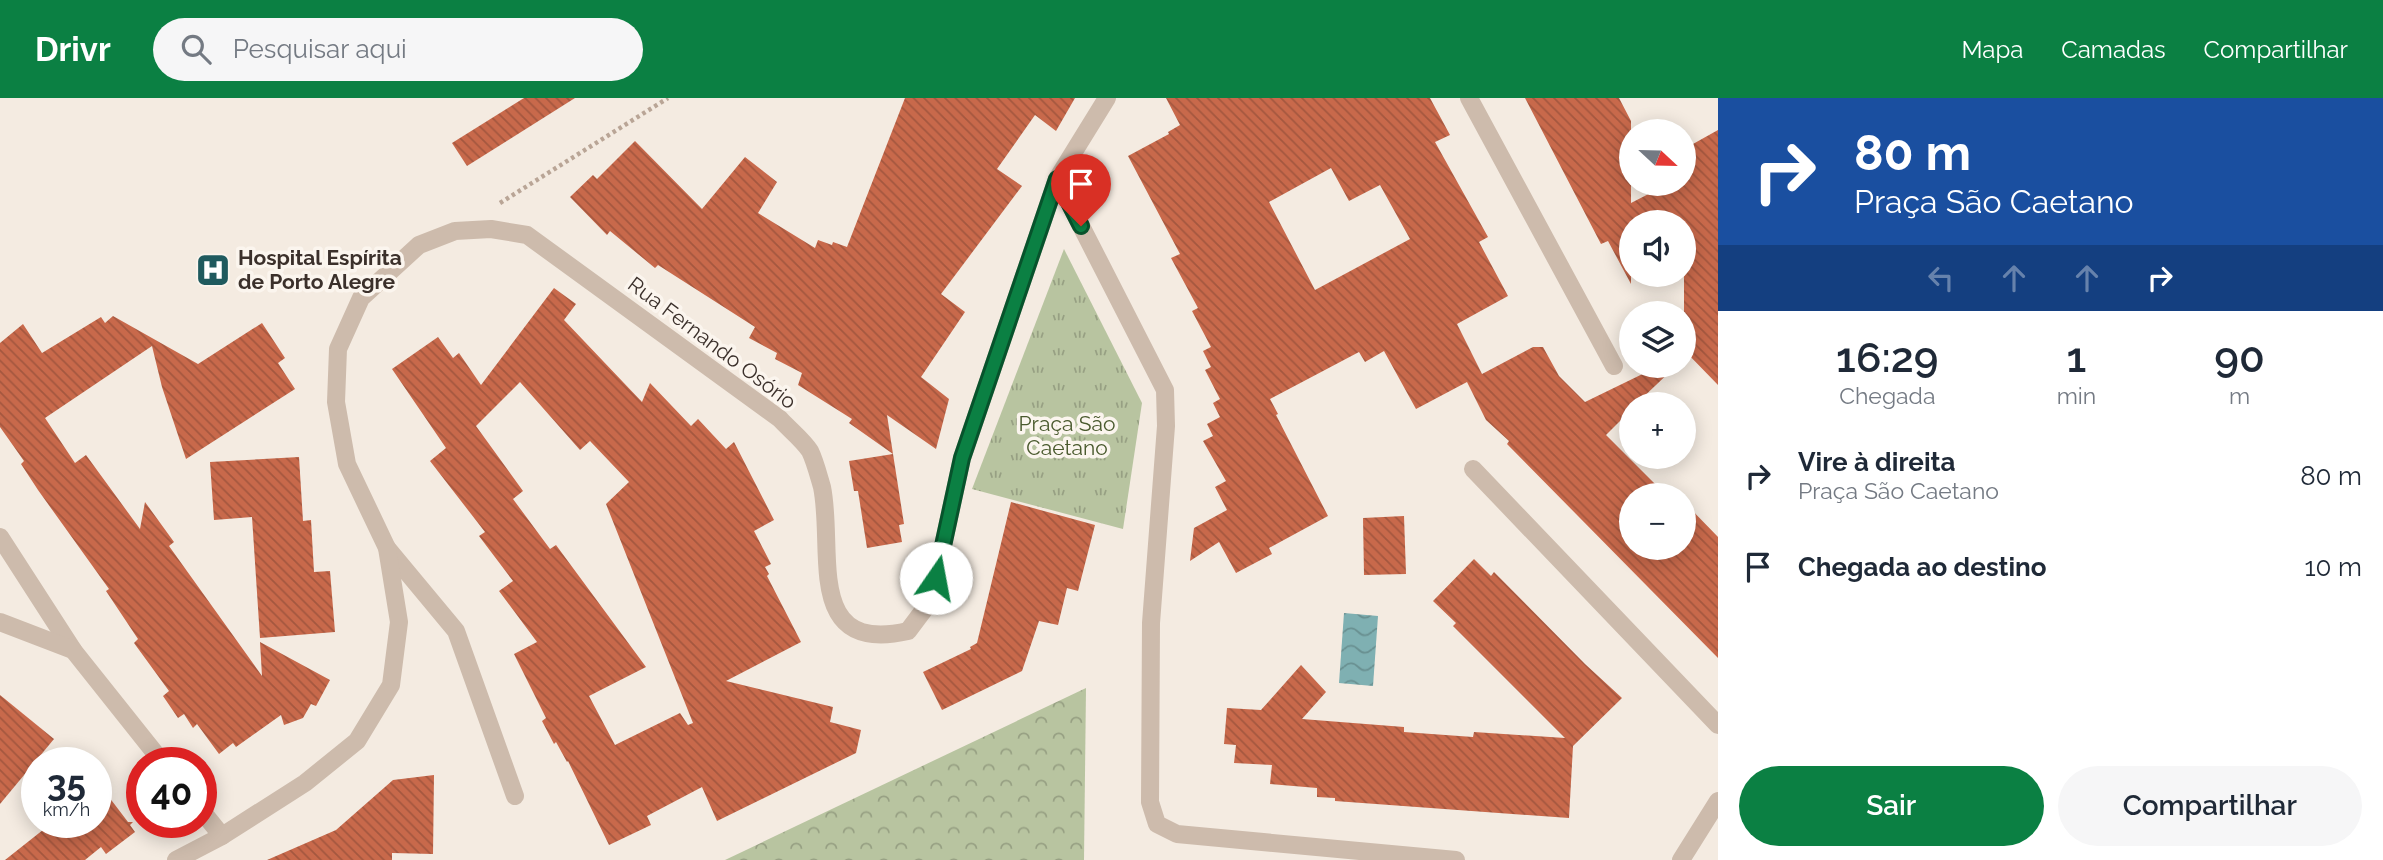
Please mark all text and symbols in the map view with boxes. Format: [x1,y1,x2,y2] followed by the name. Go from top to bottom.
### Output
[153,18,643,81] search box
[35,30,111,69] text: Drivr
[177,30,215,68] icon: search
[233,34,407,64] text: Pesquisar aqui
[1961,35,2023,64] text: Mapa
[2061,35,2166,64] text: Camadas
[2204,35,2348,64] text: Compartilhar
[1619,119,1696,196] north arrow
[1619,119,1696,560] map controls
[1854,124,1971,181] text: 80 m
[1739,126,1830,217] icon: right
[1051,154,1111,226] pin
[1062,165,1100,203] icon: arrive
[1854,183,2134,220] text: Praça São Caetano
[1619,210,1696,287] button: sound
[238,245,402,294] place label: Hospital Espírita de Porto Alegre
[194,251,232,289] hospital icon: Hospital Espírita de Porto Alegre
[1922,259,1960,297] icon: left
[1995,259,2033,297] icon: ahead
[2068,259,2106,297] icon: ahead
[2141,259,2179,297] icon: right
[623,271,801,414] street label: Rua Fernando Osório
[1619,301,1696,378] button: layers
[1836,333,1939,382] text: 16:29
[2067,333,2086,382] text: 1
[2214,333,2265,382] text: 90
[1839,382,1935,409] text: Chegada
[2057,382,2096,409] text: min
[2229,382,2250,409] text: m
[1619,392,1696,469] button: +
[1019,411,1115,460] park label: Praça São Caetano
[1798,447,1955,477] text: Vire à direita
[1739,457,1777,495] icon: right
[2300,461,2362,491] text: 80 m
[1798,477,1999,504] text: Praça São Caetano
[1619,483,1696,560] button: −
[899,541,973,615] position arrow
[1739,548,1777,586] icon: arrive
[1798,552,2047,582] text: Chegada ao destino
[2304,552,2362,582] text: 10 m
[126,747,217,838] speed limit sign: 40
[47,763,86,804] text: 35
[1739,766,2044,846] button: Sair
[2058,766,2362,846] button: Compartilhar
[43,799,90,820] text: km/h

